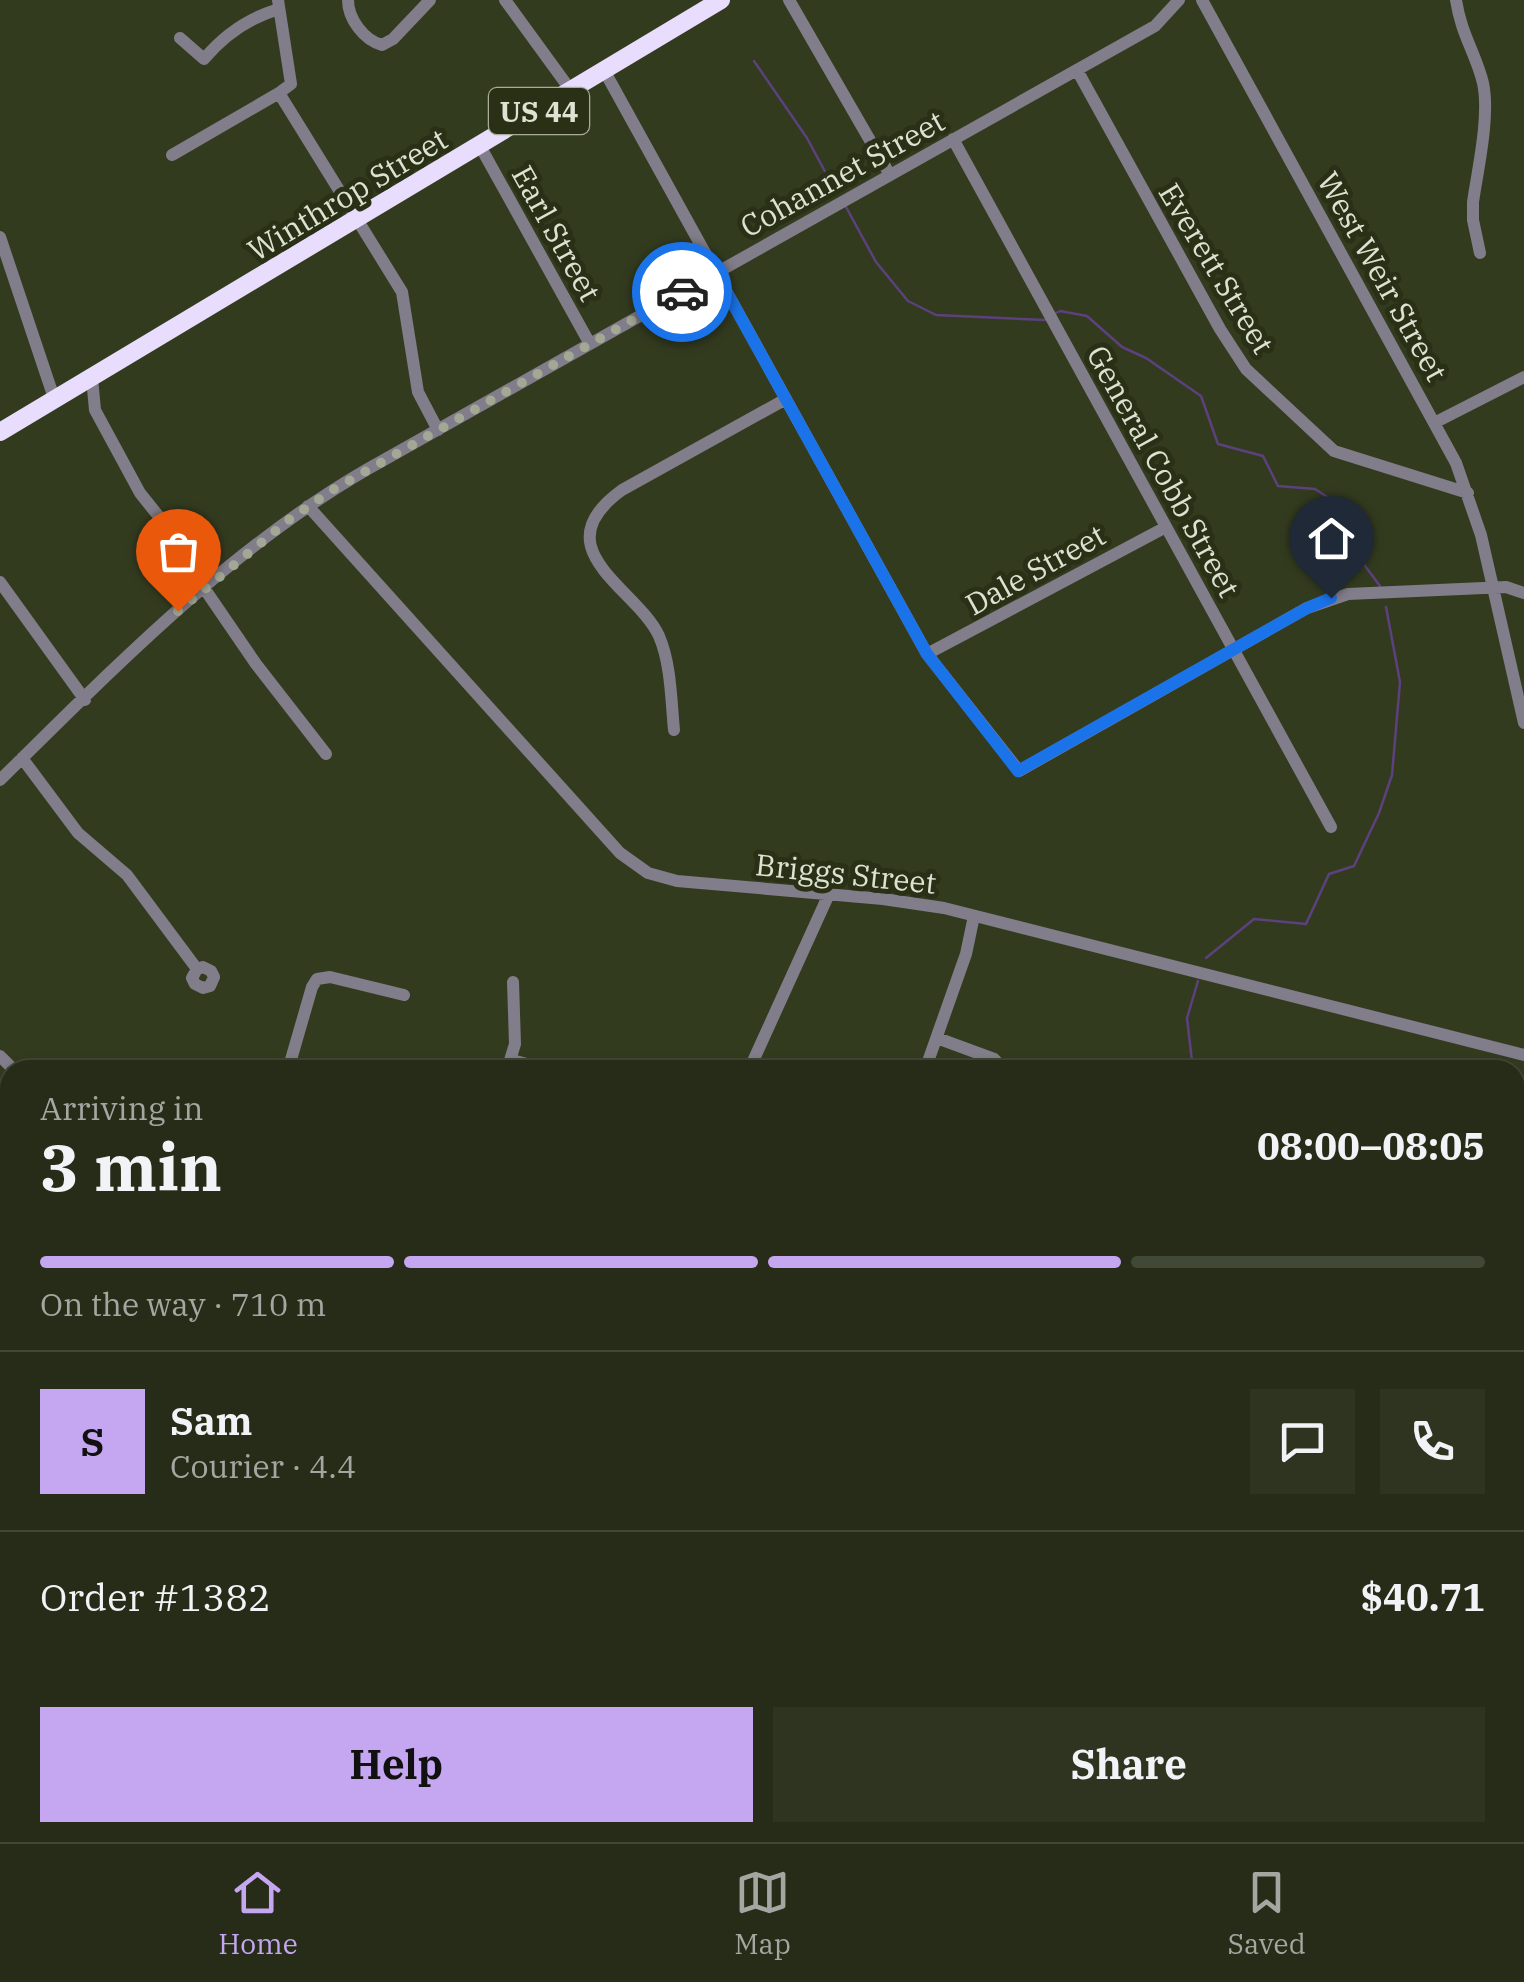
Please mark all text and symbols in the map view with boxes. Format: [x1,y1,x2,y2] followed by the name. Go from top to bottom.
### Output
[489,88,589,134] road number: US 44
[733,101,951,245] street label: Cohannet Street
[240,119,454,269] street label: Winthrop Street
[504,158,610,308] street label: Earl Street
[1309,164,1457,388] street label: West Weir Street
[1151,176,1283,360] street label: Everett Street
[632,242,732,342] courier
[655,265,710,320] icon: car
[1079,338,1249,604] street label: General Cobb Street
[1289,496,1374,599] pin
[136,509,221,612] pin
[1304,511,1359,566] icon: home
[958,515,1112,623] street label: Dale Street
[151,524,206,579] icon: bag
[754,844,938,902] street label: Briggs Street
[40,1087,203,1129] text: Arriving in
[1257,1121,1485,1170] text: 08:00–08:05
[40,1124,222,1209] text: 3 min
[40,1283,326,1325] text: On the way · 710 m
[1250,1389,1355,1494] button: chat
[1380,1389,1485,1494] button: phone
[170,1396,253,1445] text: Sam
[81,1417,104,1466] text: S
[170,1445,356,1487] text: Courier · 4.4
[40,1572,271,1621] text: Order #1382
[1360,1572,1485,1621] text: $40.71
[40,1707,753,1822] button: Help
[773,1707,1485,1822] button: Share
[218,1865,298,1962] tab: Home
[734,1865,791,1962] tab: Map
[1227,1865,1306,1962] tab: Saved

